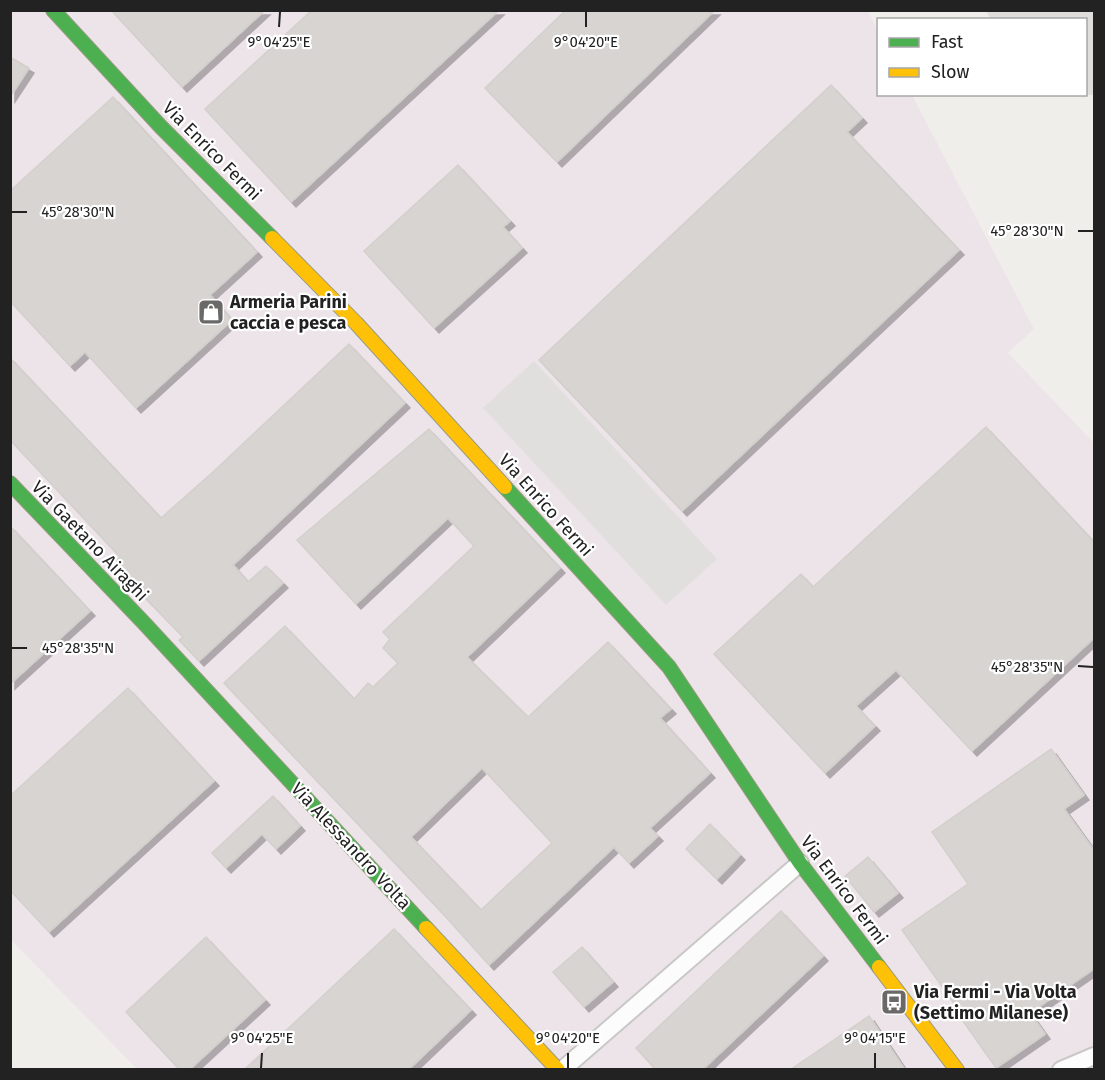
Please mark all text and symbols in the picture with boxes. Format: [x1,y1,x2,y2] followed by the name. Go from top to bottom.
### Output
[877,18,1087,96] legend
[931,31,964,53] text: Fast
[247,33,311,51] text: 9°04'25"E
[554,33,618,51] text: 9°04'20"E
[931,61,970,83] text: Slow
[158,97,266,205] street label: Via Enrico Fermi
[41,203,115,221] text: 45°28'30"N
[990,222,1064,240] text: 45°28'30"N
[229,291,347,334] place label: Armeria Parini caccia e pesca
[196,297,226,327] shop icon: Armeria Parini caccia e pesca
[494,449,598,561] street label: Via Enrico Fermi
[27,476,153,606] street label: Via Gaetano Airaghi
[42,639,114,657] text: 45°28'35"N
[991,658,1063,676] text: 45°28'35"N
[286,778,416,914] street label: Via Alessandro Volta
[796,831,892,949] street label: Via Enrico Fermi
[913,981,1077,1024] place label: Via Fermi - Via Volta (Settimo Milanese)
[879,987,909,1017] bus stop icon: Via Fermi - Via Volta (Settimo Milanese)
[230,1029,294,1047] text: 9°04'25"E
[536,1029,600,1047] text: 9°04'20"E
[844,1029,906,1047] text: 9°04'15"E

